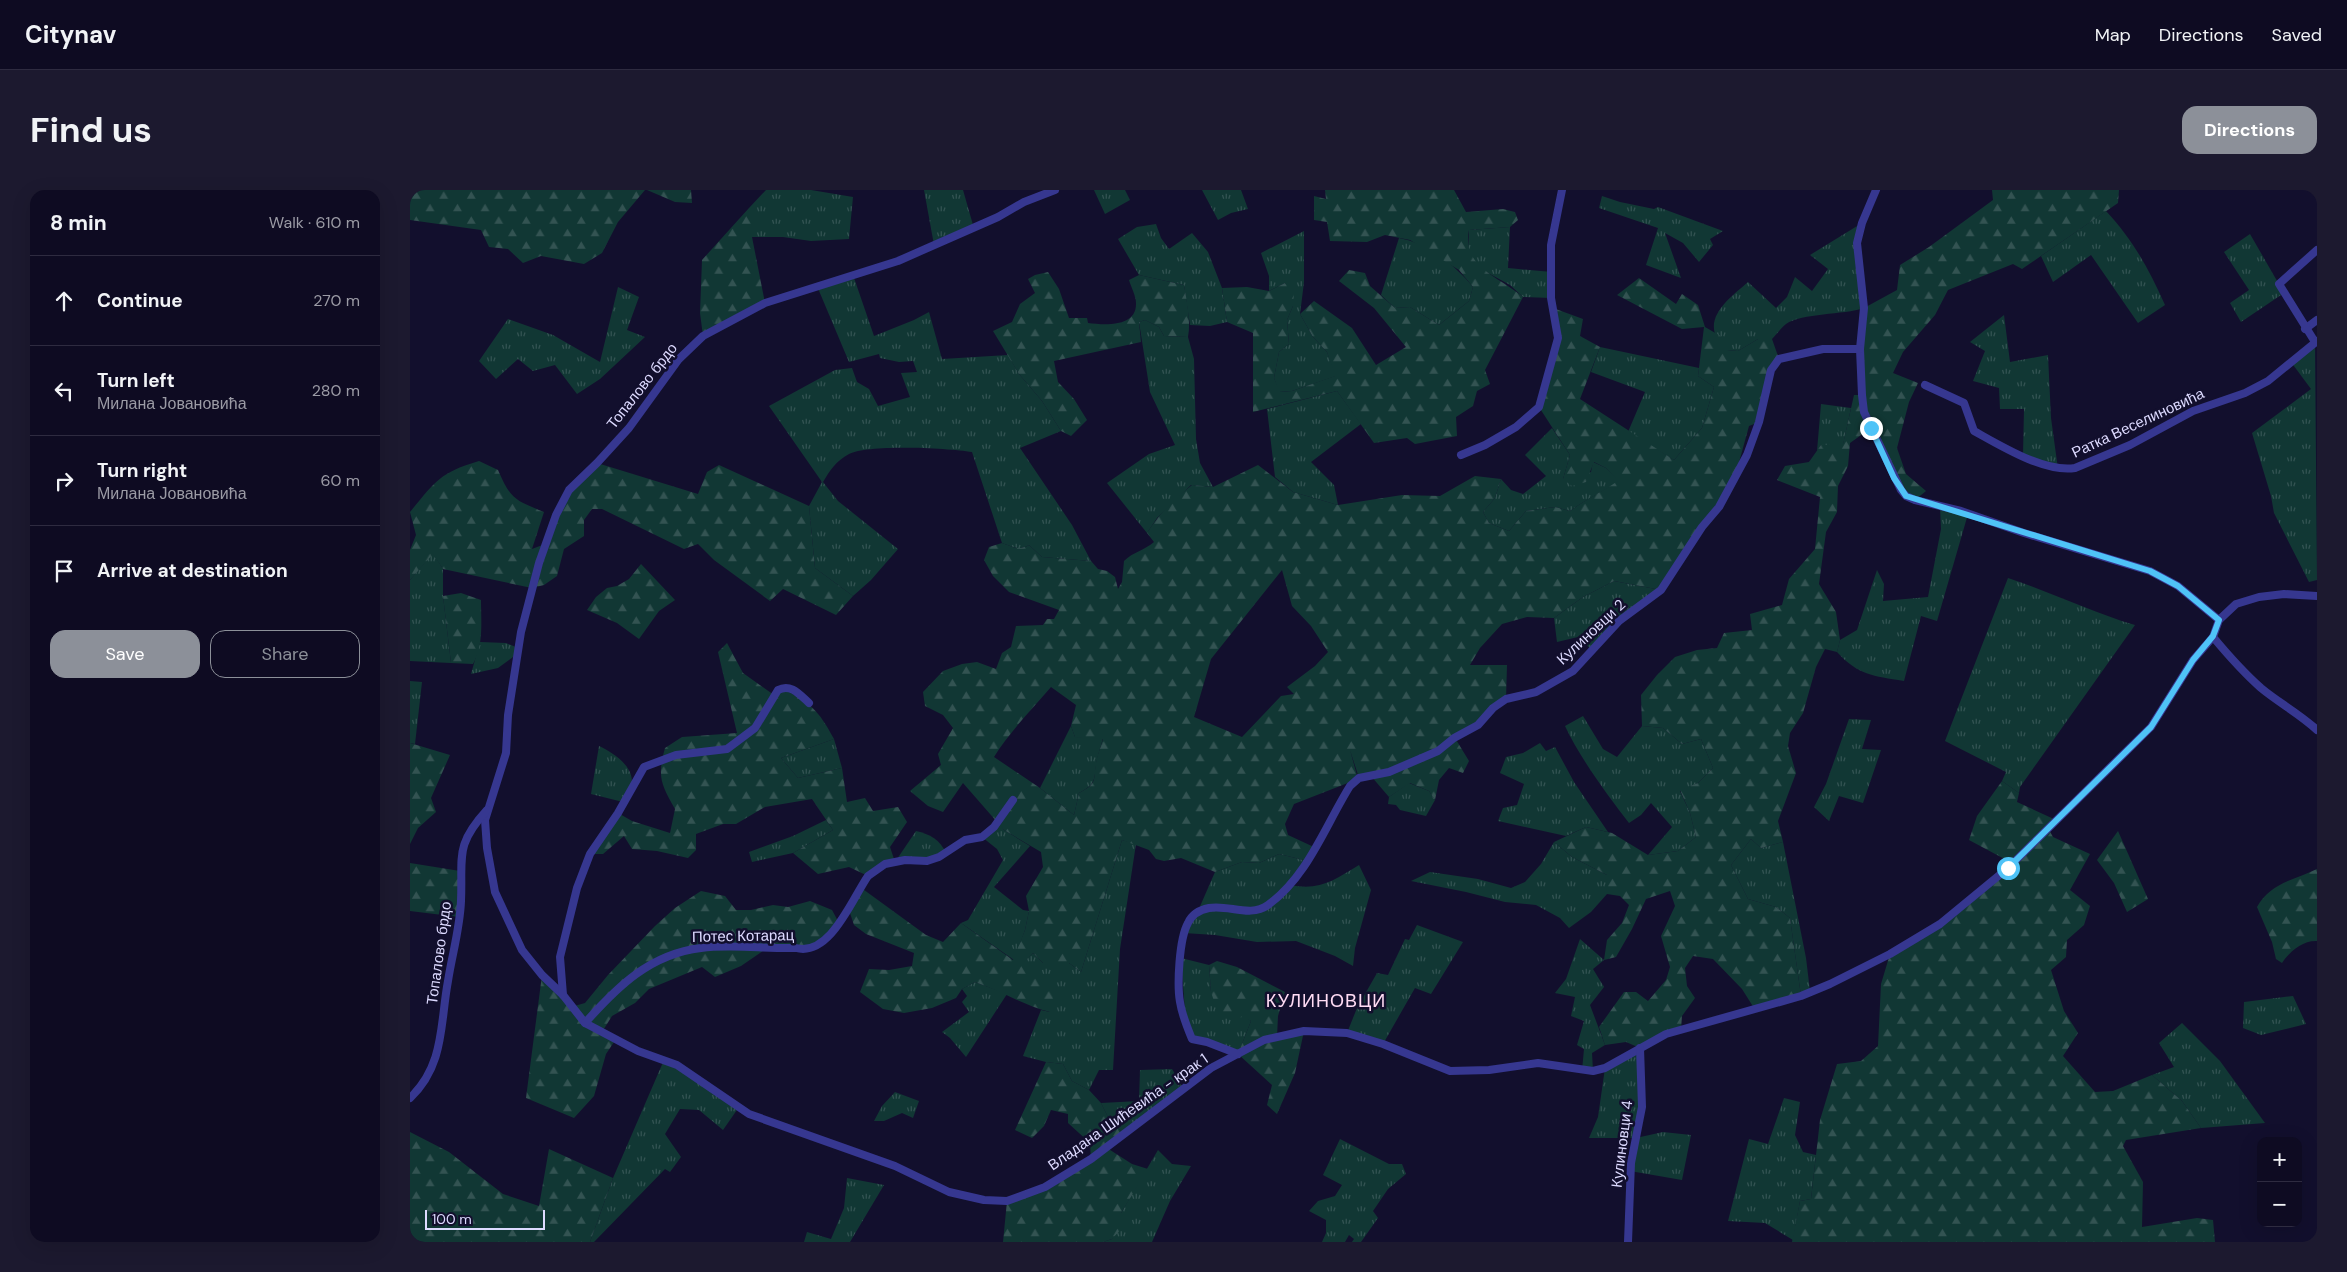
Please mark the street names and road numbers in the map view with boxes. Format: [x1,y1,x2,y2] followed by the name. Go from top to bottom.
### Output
[602,339,682,433] street label: Топалово брдо
[2068,383,2208,463] street label: Ратка Веселиновића
[1552,595,1630,669] street label: Кулиновци 2
[422,900,456,1006] street label: Топалово брдо
[692,925,795,947] street label: Потес Котарац
[1044,1049,1212,1175] street label: Владана Шићевића - крак 1
[1607,1099,1637,1189] street label: Кулиновци 4

